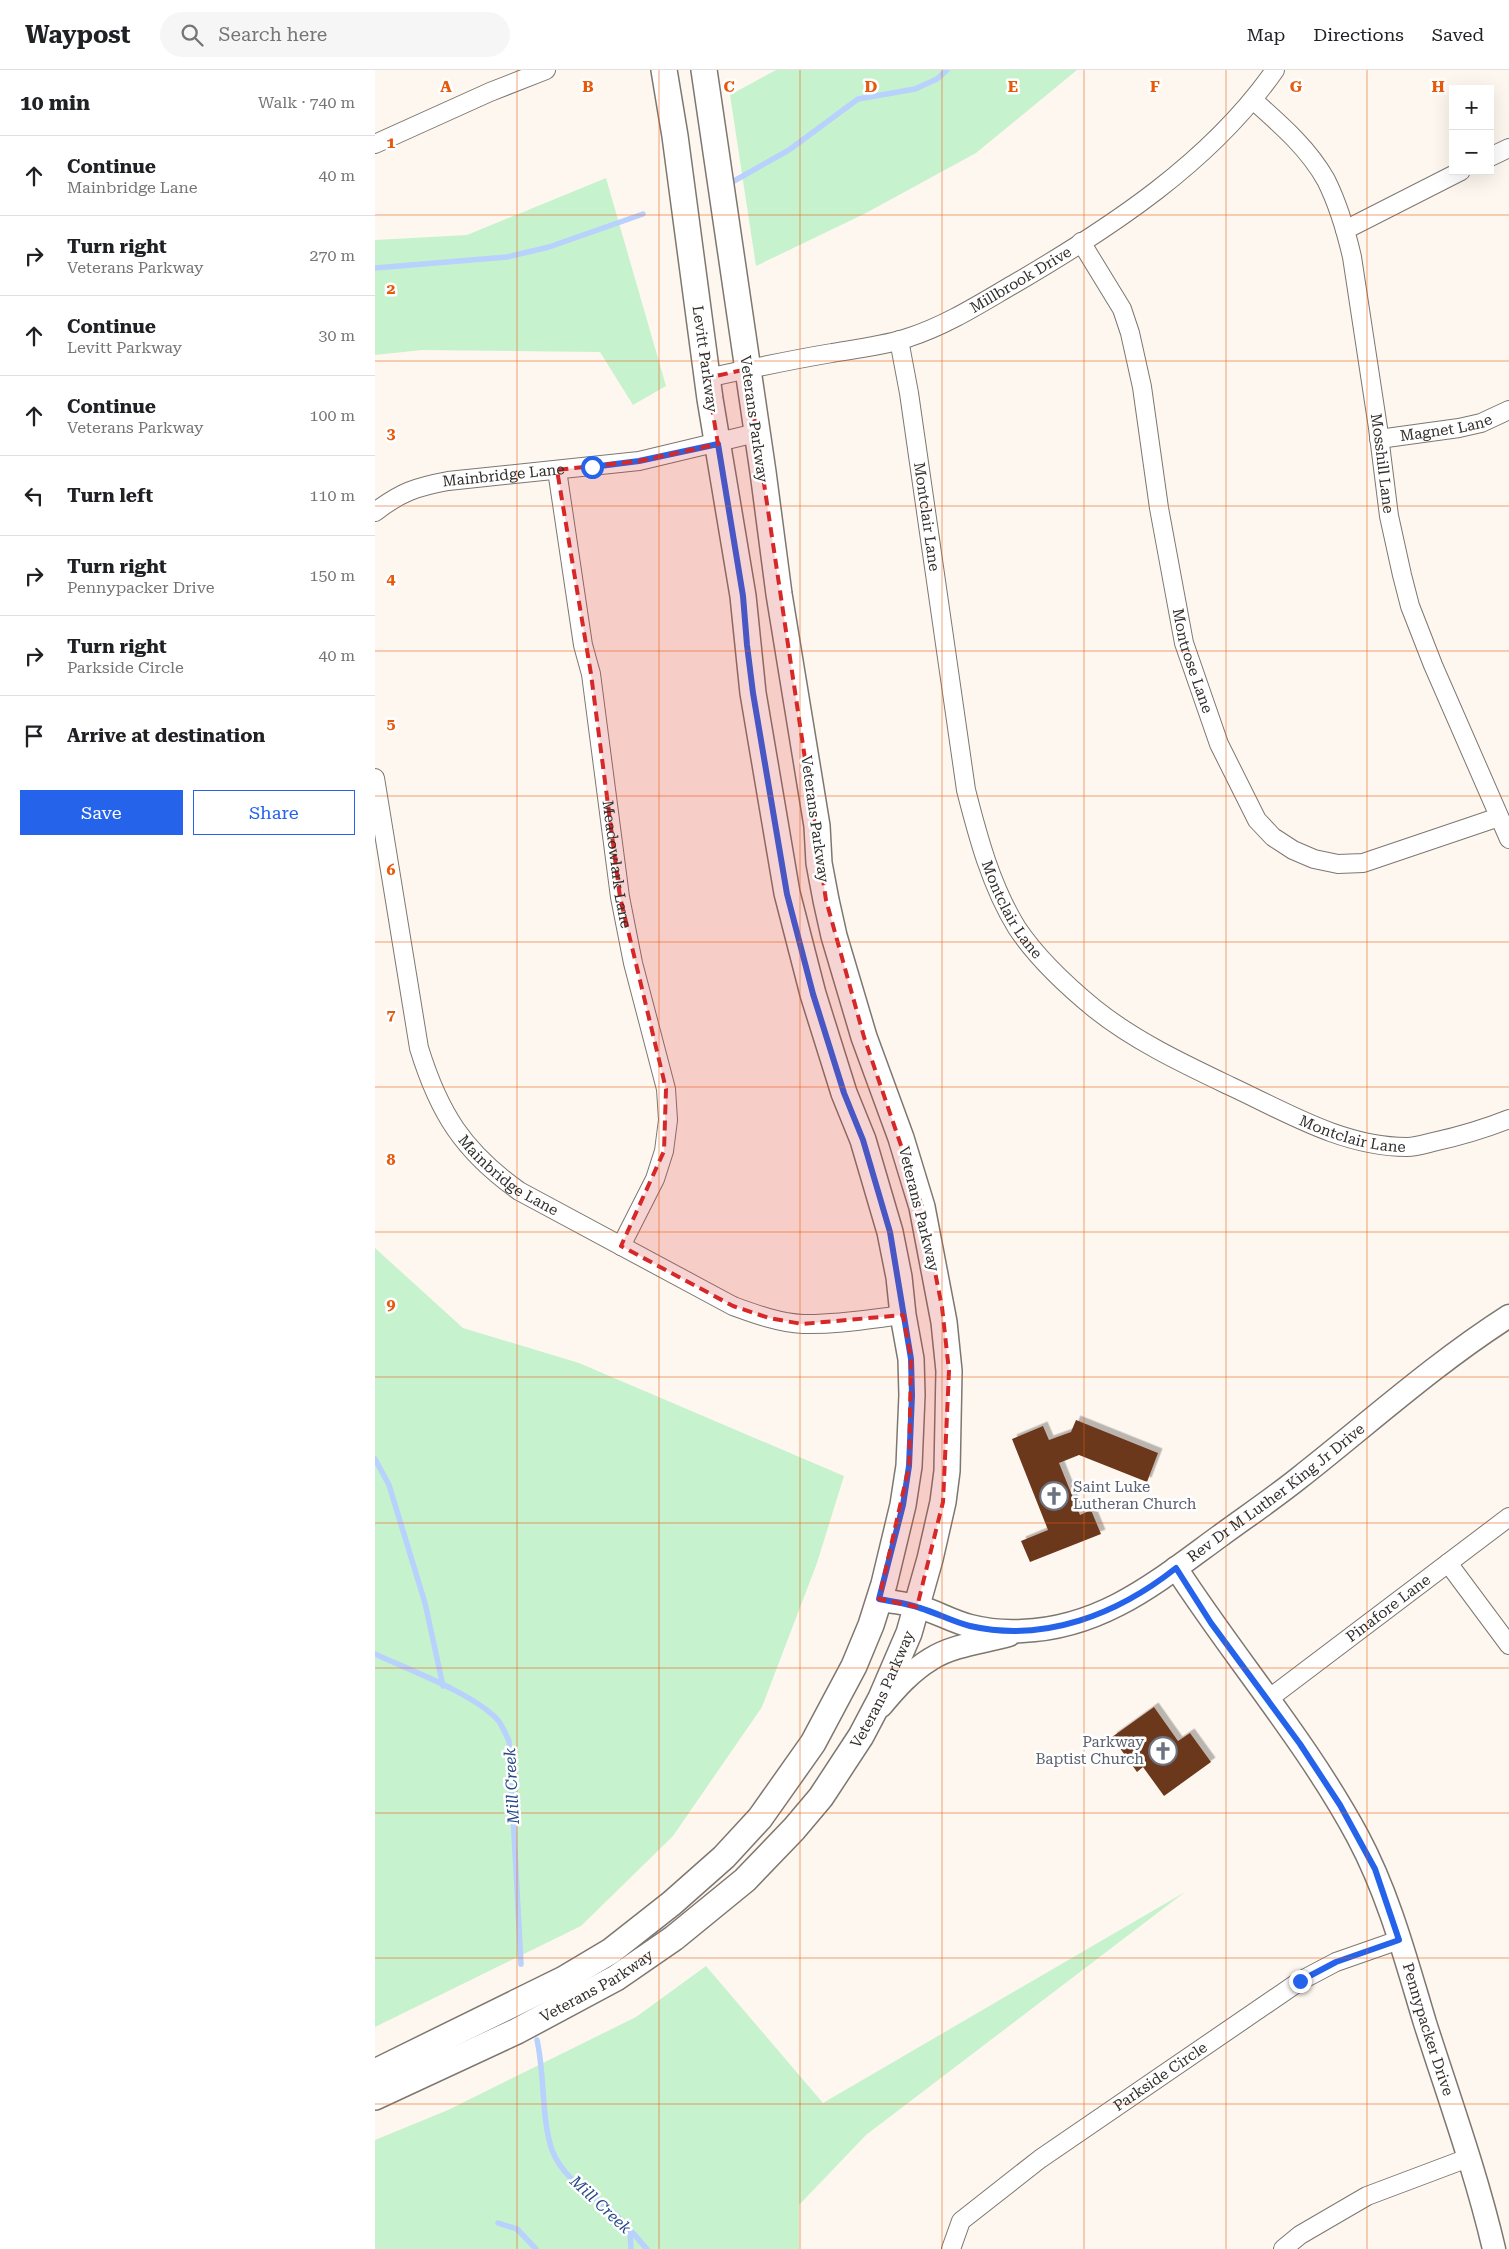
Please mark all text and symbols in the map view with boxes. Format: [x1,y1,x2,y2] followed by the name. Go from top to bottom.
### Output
[160,12,510,57] search box
[25,21,130,49] text: Waypost
[178,21,206,49] icon: search
[218,23,327,46] text: Search here
[1247,24,1285,45] text: Map
[1313,24,1404,45] text: Directions
[1432,24,1484,45] text: Saved
[440,77,452,96] text: A
[582,77,594,96] text: B
[723,77,735,96] text: C
[865,77,878,96] text: D
[1008,77,1018,96] text: E
[1150,77,1160,96] text: F
[1290,77,1303,96] text: G
[1431,77,1445,96] text: H
[1449,85,1494,175] map controls
[1449,85,1494,130] button: +
[20,91,90,115] text: 10 min
[258,93,355,112] text: Walk · 740 m
[1449,130,1494,175] button: −
[387,133,396,152] text: 1
[67,155,156,178] text: Continue
[20,162,48,190] icon: ahead
[318,166,355,185] text: 40 m
[67,178,198,197] text: Mainbridge Lane
[67,235,167,258] text: Turn right
[20,242,48,270] icon: right
[967,243,1075,317] street label: Millbrook Drive
[309,246,355,265] text: 270 m
[67,258,204,277] text: Veterans Parkway
[387,279,396,298] text: 2
[689,304,721,414] street label: Levitt Parkway
[67,315,156,338] text: Continue
[20,322,48,350] icon: ahead
[318,326,355,345] text: 30 m
[67,338,182,357] text: Levitt Parkway
[736,354,772,484] street label: Veterans Parkway
[67,395,156,418] text: Continue
[20,402,48,430] icon: ahead
[309,406,355,425] text: 100 m
[1399,410,1495,445] street label: Magnet Lane
[1367,412,1398,515] street label: Mosshill Lane
[67,418,204,437] text: Veterans Parkway
[387,424,396,443] text: 3
[581,456,604,479] route start
[442,460,565,491] street label: Mainbridge Lane
[910,461,943,573] street label: Montclair Lane
[20,482,48,510] icon: left
[67,484,153,507] text: Turn left
[309,486,355,505] text: 110 m
[67,555,167,578] text: Turn right
[20,562,48,590] icon: right
[309,566,355,585] text: 150 m
[387,569,396,588] text: 4
[67,578,214,597] text: Pennypacker Drive
[1169,607,1217,716] street label: Montrose Lane
[67,635,167,658] text: Turn right
[20,642,48,670] icon: right
[318,646,355,665] text: 40 m
[67,658,184,677] text: Parkside Circle
[387,714,396,733] text: 5
[20,722,48,750] icon: arrive
[67,724,265,747] text: Arrive at destination
[797,754,833,884] street label: Veterans Parkway
[20,790,183,835] button: Save
[193,790,355,835] button: Share
[599,799,635,930] street label: Meadowlark Lane
[978,858,1046,962] street label: Montclair Lane
[387,860,396,879] text: 6
[387,1005,396,1024] text: 7
[1296,1111,1406,1156] street label: Montclair Lane
[454,1131,561,1219] street label: Mainbridge Lane
[895,1145,943,1273] street label: Veterans Parkway
[387,1150,396,1169] text: 8
[387,1295,396,1314] text: 9
[1184,1420,1368,1566] street label: Rev Dr M Luther King Jr Drive
[1073,1478,1197,1513] place label: Saint Luke Lutheran Church
[1039,1481,1069,1511] church icon: Saint Luke Lutheran Church
[1343,1571,1434,1646] street label: Pinafore Lane
[847,1628,918,1752] street label: Veterans Parkway
[1035,1733,1144,1768] place label: Parkway Baptist Church
[1148,1736,1178,1766] church icon: Parkway Baptist Church
[500,1747,523,1825] water label: Mill Creek
[537,1946,657,2026] street label: Veterans Parkway
[1399,1961,1457,2098] street label: Pennypacker Drive
[1289,1970,1312,1993] route end
[1110,2038,1211,2115] street label: Parkside Circle
[566,2171,635,2237] water label: Mill Creek

